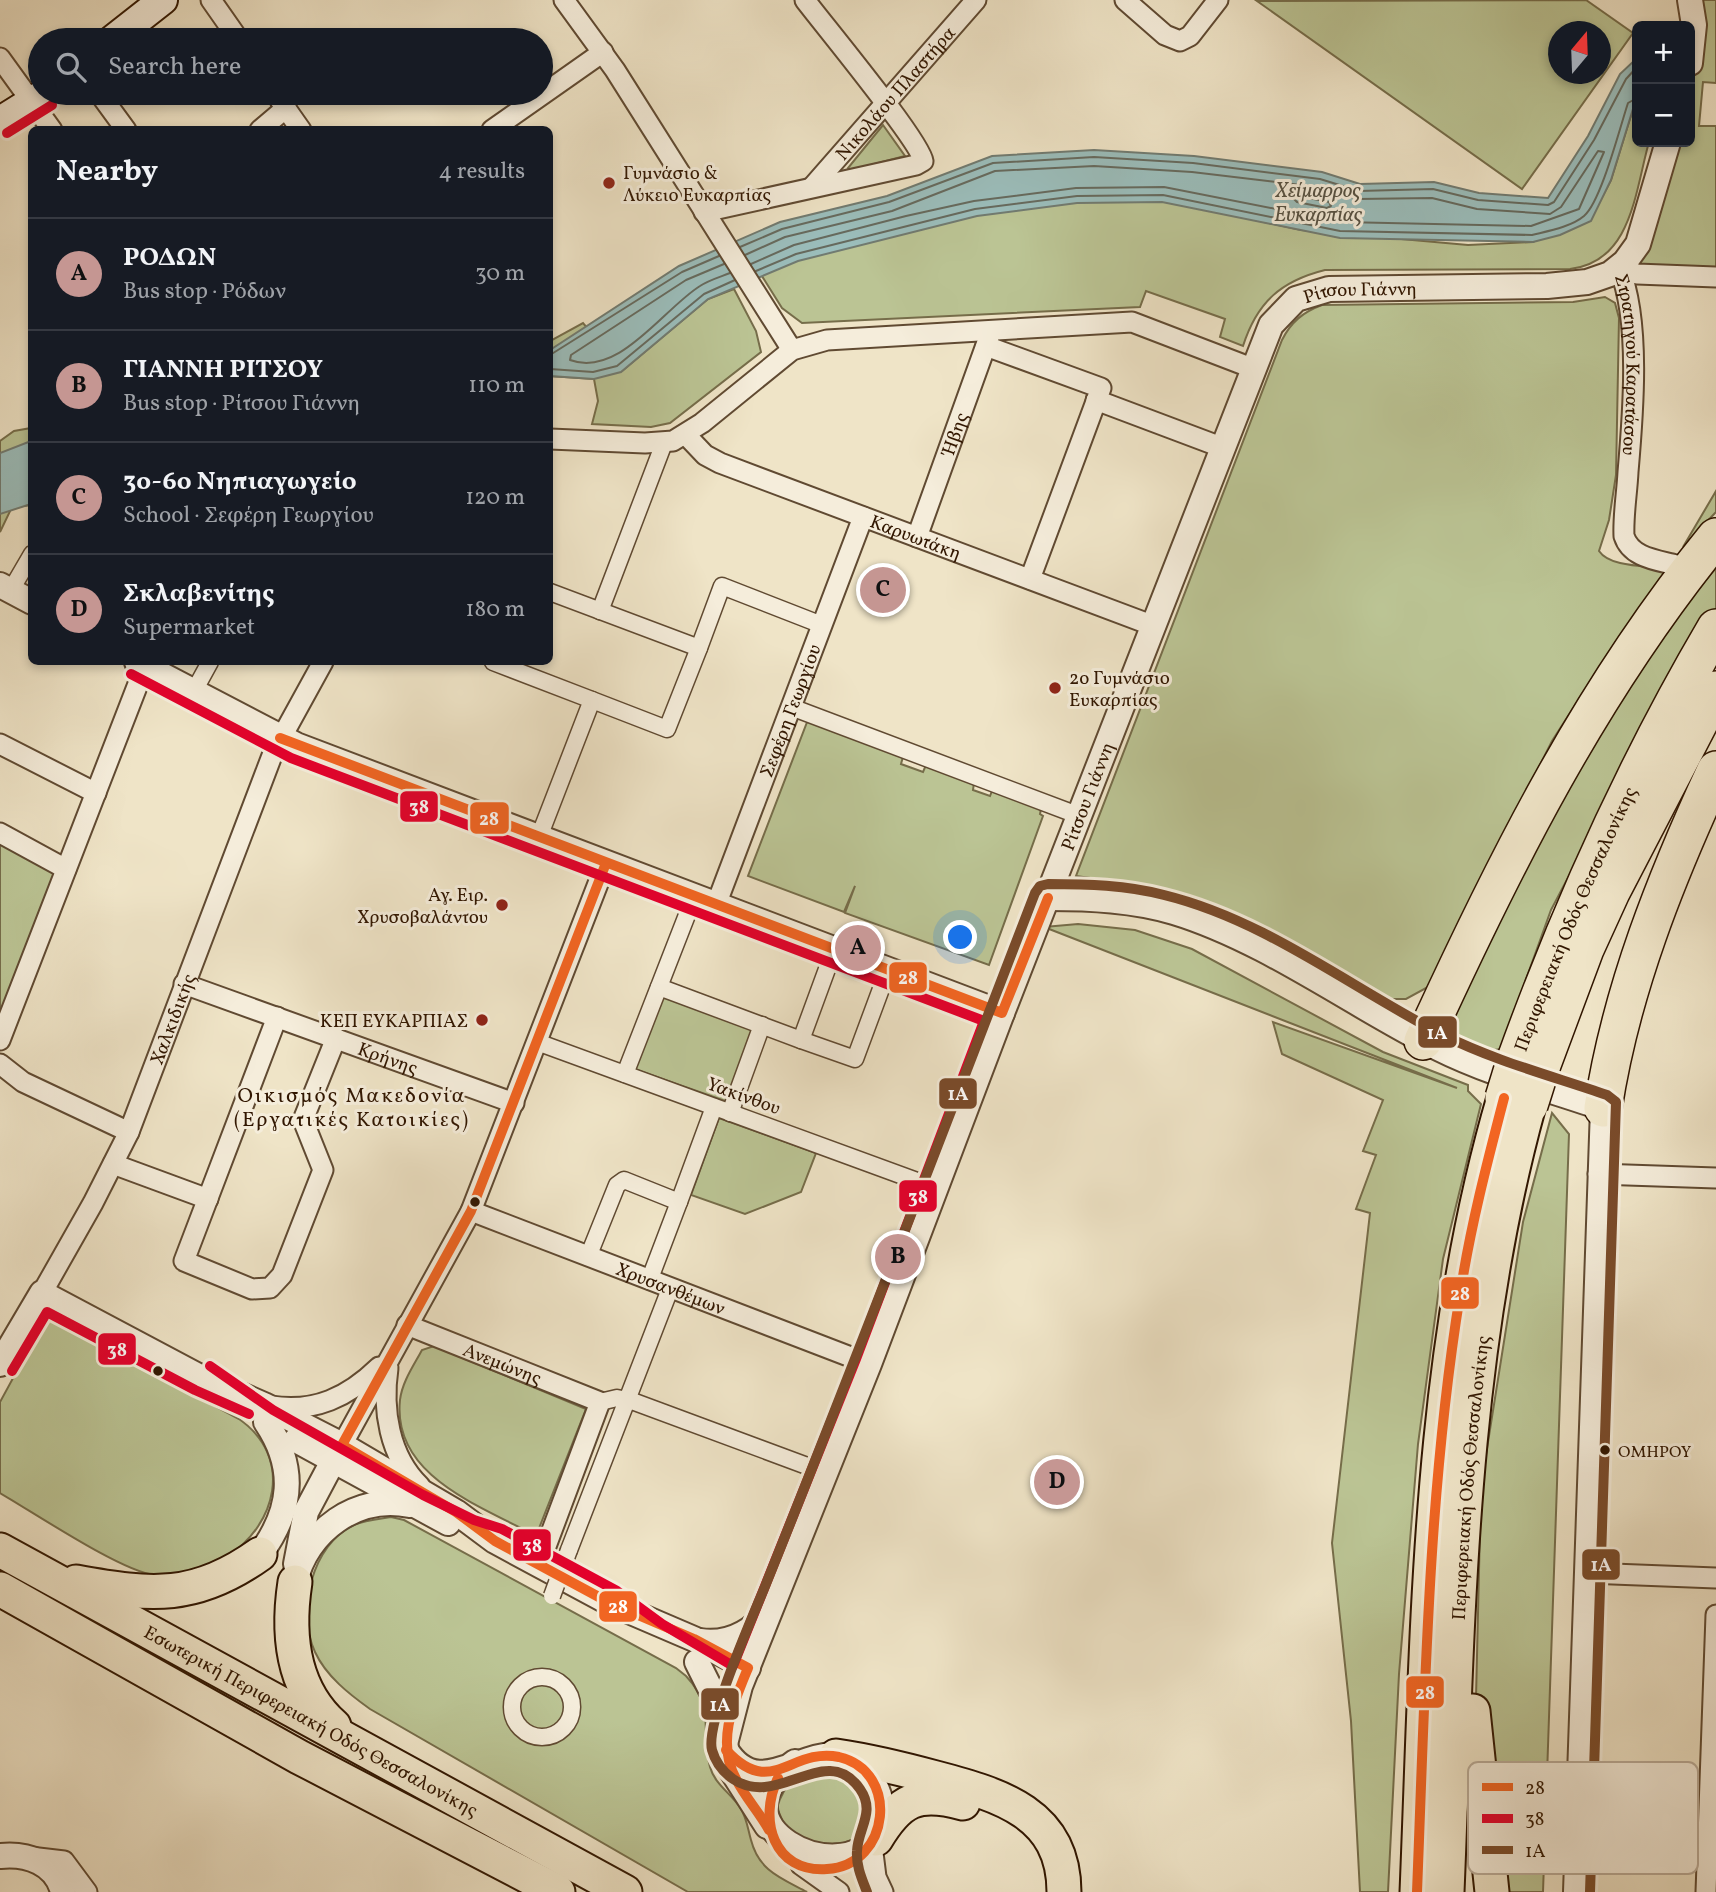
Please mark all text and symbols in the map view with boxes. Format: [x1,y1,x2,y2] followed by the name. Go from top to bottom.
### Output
[830,21,963,167] street label: Νικολάου Πλαστήρα
[1548,21,1611,84] north arrow
[1632,21,1695,147] map controls
[1632,21,1695,84] button: +
[28,28,553,105] search box
[52,48,90,86] icon: search
[108,49,241,85] text: Search here
[1632,84,1695,147] button: −
[56,151,158,193] text: Nearby
[439,156,525,188] text: 4 results
[623,161,771,209] place label: Γυμνάσιο & Λύκειο Ευκαρπίας
[601,175,617,191] marker: Γυμνάσιο & Λύκειο Ευκαρπίας
[1274,177,1363,230] water label: Χείμαρρος Ευκαρπίας
[123,240,216,276] text: ΡΟΔΩΝ
[71,258,87,290] text: A
[475,258,525,290] text: 30 m
[1607,271,1645,456] street label: Στρατηγού Καρατάσου
[123,276,286,308] text: Bus stop · Ρόδων
[1300,277,1417,311] street label: Ρίτσου Γιάννη
[123,352,323,388] text: ΓΙΑΝΝΗ ΡΙΤΣΟΥ
[71,370,87,402] text: B
[468,370,525,402] text: 110 m
[123,388,360,420] text: Bus stop · Ρίτσου Γιάννη
[936,409,976,461] street label: Ήβης
[123,464,357,500] text: 3ο-6ο Νηπιαγωγείο
[72,482,86,514] text: C
[465,482,525,514] text: 120 m
[123,500,374,532] text: School · Σεφέρη Γεωργίου
[866,510,965,567] street label: Καρυωτάκη
[860,564,906,616] pin: C
[123,576,274,612] text: Σκλαβενίτης
[71,594,87,626] text: D
[466,594,525,626] text: 180 m
[123,612,255,644] text: Supermarket
[755,641,829,781] street label: Σεφέρη Γεωργίου
[1069,666,1170,714] place label: 2ο Γυμνάσιο Ευκαρπίας
[1047,680,1063,696] marker: 2ο Γυμνάσιο Ευκαρπίας
[1056,739,1122,855] street label: Ρίτσου Γιάννη
[1509,783,1644,1056] street label: Περιφερειακή Οδός Θεσσαλονίκης
[399,790,439,823] line badge: 38
[409,795,429,821] text: 38
[469,801,510,835] line badge: 28
[479,807,499,833] text: 28
[357,883,488,931] place label: Αγ. Ειρ. Χρυσοβαλάντου
[494,897,510,913] marker: Αγ. Ειρ. Χρυσοβαλάντου
[943,920,977,954] your location
[835,922,881,974] pin: A
[888,961,928,994] line badge: 28
[898,966,918,992] text: 28
[145,970,203,1069] street label: Χαλκιδικής
[320,1009,468,1035] place label: ΚΕΠ ΕΥΚΑΡΠΙΑΣ
[474,1012,490,1028] marker: ΚΕΠ ΕΥΚΑΡΠΙΑΣ
[1417,1015,1458,1049] line badge: 1Α
[1426,1021,1448,1047] text: 1Α
[354,1037,421,1082] street label: Κρήνης
[703,1072,784,1122] street label: Υακίνθου
[938,1077,978,1110] line badge: 1Α
[234,1082,470,1135] district label: Οικισμός Μακεδονία (Εργατικές Κατοικίες)
[947,1082,969,1108] text: 1Α
[898,1179,938,1213] line badge: 38
[908,1185,928,1211] text: 38
[468,1195,482,1209] unlabelled marker
[875,1231,921,1283] pin: B
[612,1257,728,1322] street label: Χρυσανθέμων
[1440,1276,1480,1310] line badge: 28
[1450,1282,1470,1308] text: 28
[97,1332,137,1366] line badge: 38
[1447,1334,1497,1621] street label: Περιφερειακή Οδός Θεσσαλονίκης
[107,1338,127,1364] text: 38
[459,1338,545,1392] street label: Ανεμώνης
[151,1364,165,1378] unlabelled marker
[1618,1441,1692,1464] place label: ΟΜΗΡΟΥ
[1598,1443,1612,1457] marker: ΟΜΗΡΟΥ
[1034,1456,1080,1508] pin: D
[512,1528,552,1562] line badge: 38
[522,1534,542,1560] text: 38
[1581,1548,1621,1581] line badge: 1Α
[1590,1553,1612,1579] text: 1Α
[598,1590,638,1623] line badge: 28
[608,1595,628,1621] text: 28
[139,1620,482,1824] street label: Εσωτερική Περιφερειακή Οδός Θεσσαλονίκης
[1405,1675,1445,1709] line badge: 28
[1415,1681,1435,1707] text: 28
[700,1687,740,1721] line badge: 1Α
[709,1693,731,1719] text: 1Α
[1468,1762,1698,1874] legend
[1525,1776,1545,1802] text: 28
[1525,1807,1544,1833] text: 38
[1525,1839,1546,1865] text: 1Α

